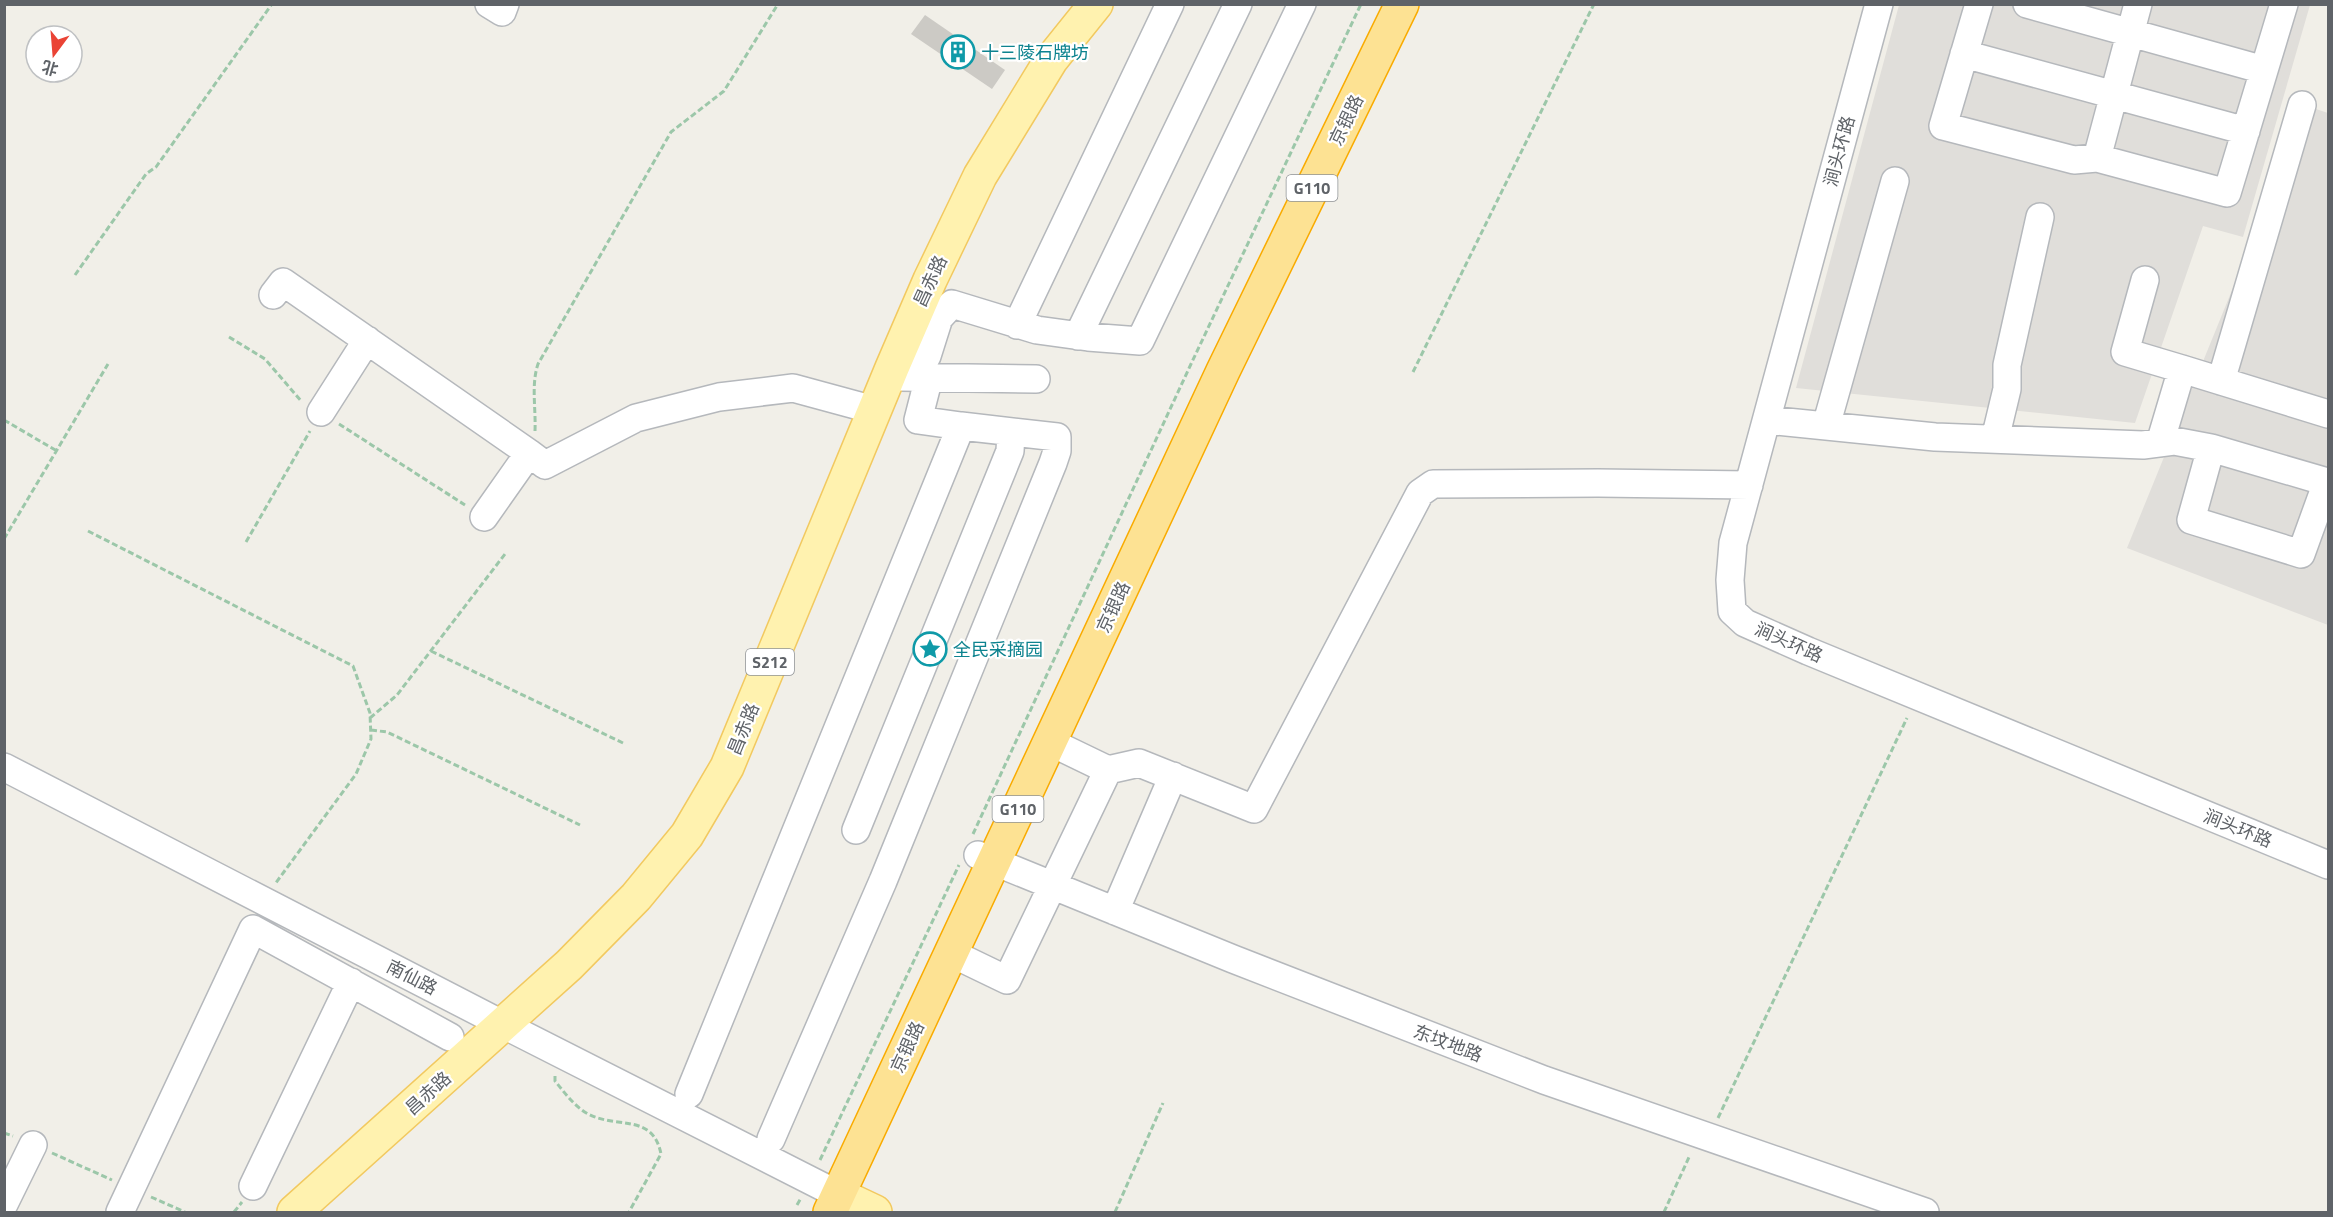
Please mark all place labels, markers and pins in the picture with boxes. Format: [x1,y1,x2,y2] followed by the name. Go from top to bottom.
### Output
[940,34,976,70] building icon: 十三陵石牌坊
[981,39,1089,66] place label: 十三陵石牌坊
[912,631,948,667] place icon: 全民采摘园
[953,636,1043,663] place label: 全民采摘园

